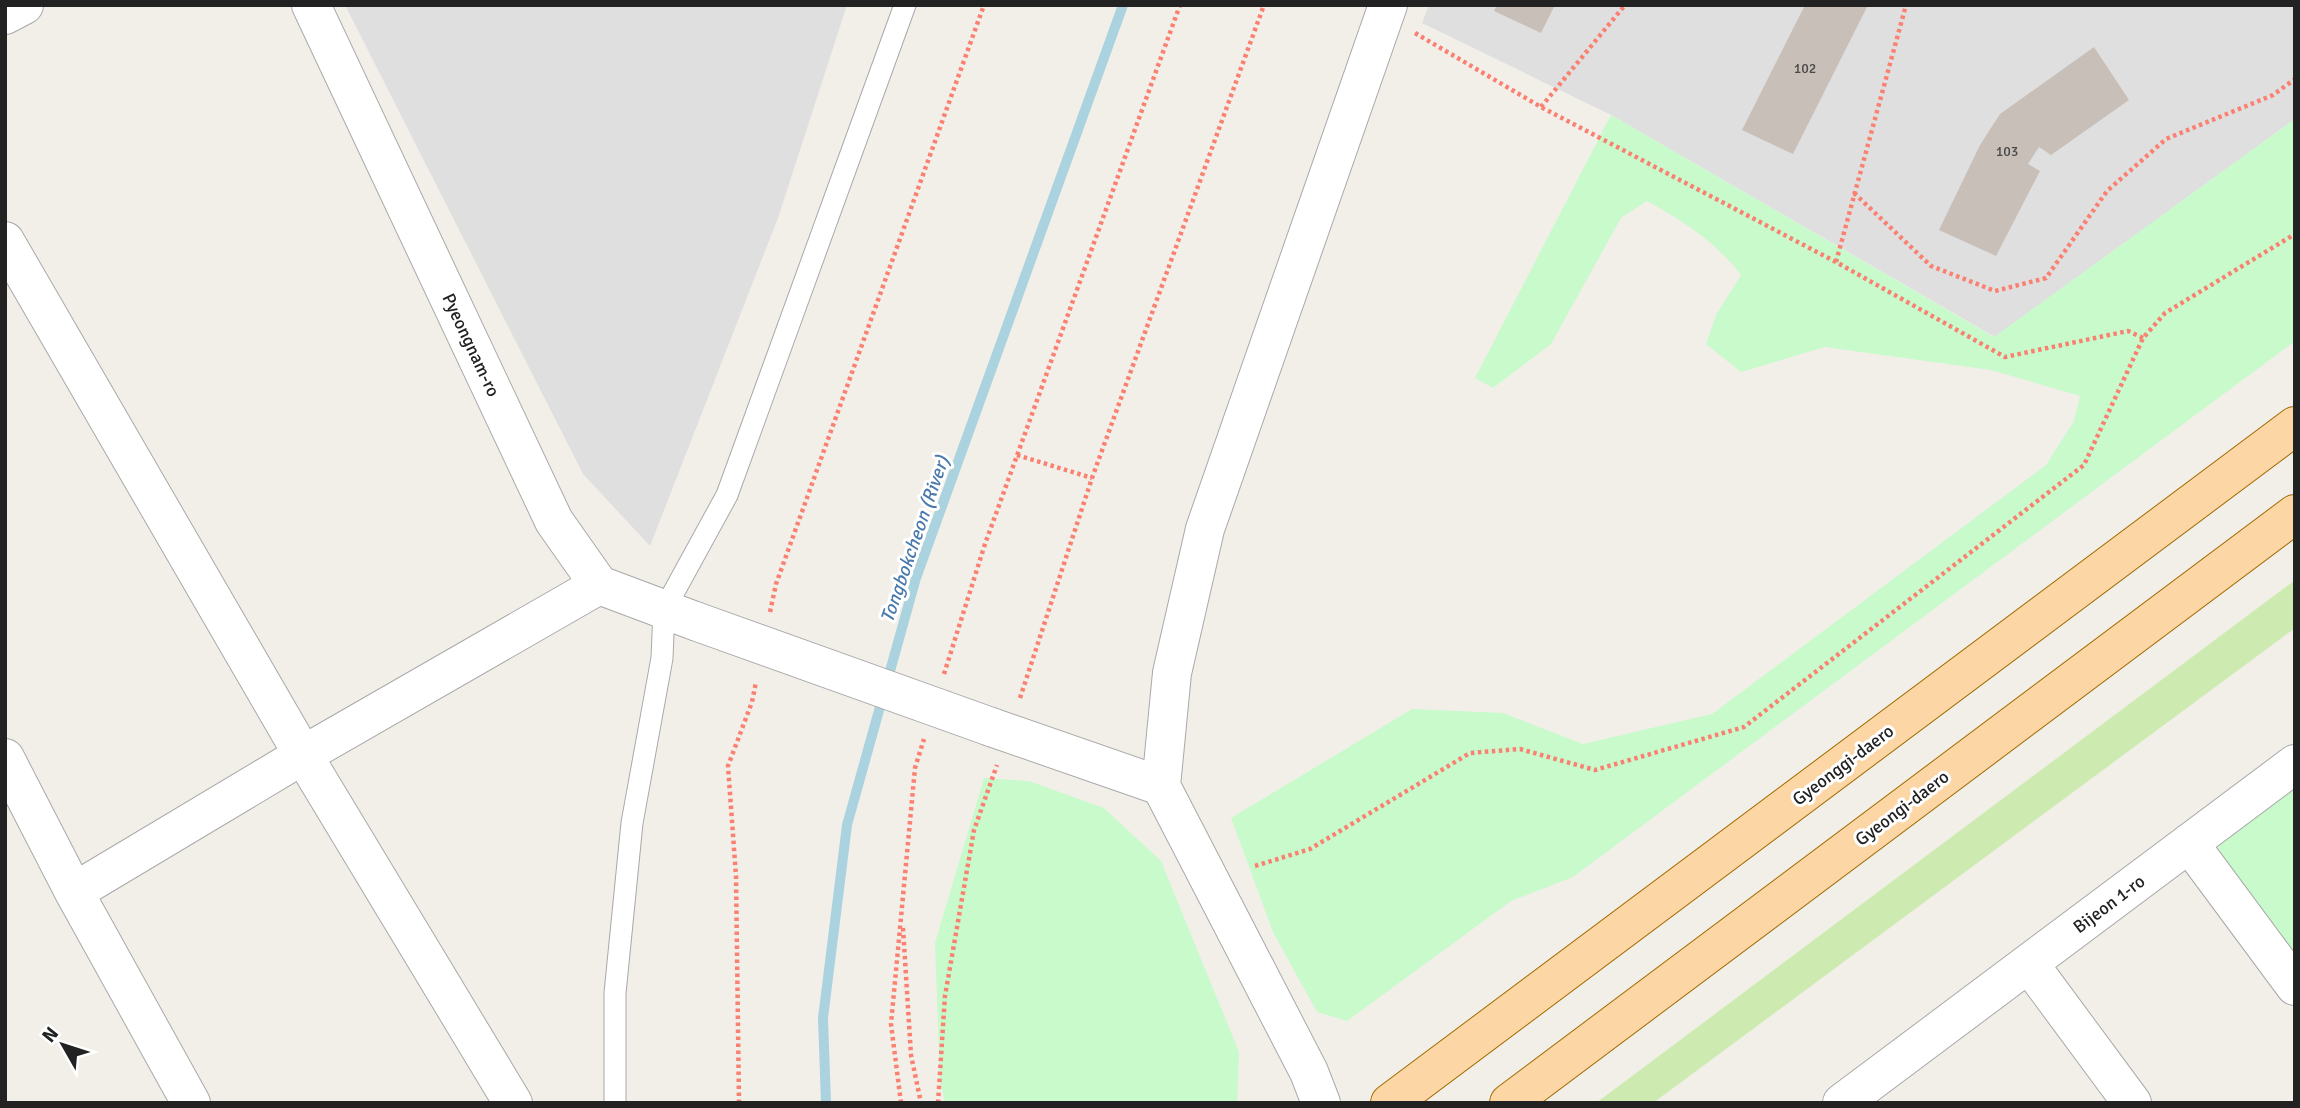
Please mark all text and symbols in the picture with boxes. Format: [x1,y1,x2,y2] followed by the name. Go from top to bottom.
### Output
[1794,60,1816,77] house number: 102
[1996,143,2018,160] house number: 103
[438,290,504,400] street label: Pyeongnam-ro
[875,452,955,626] water label: Tongbokcheon (River)
[1788,720,1898,810] street label: Gyeonggi-daero
[1851,766,1953,850] street label: Gyeongi-daero
[2069,870,2149,938] street label: Bijeon 1-ro
[28,1010,98,1080] north arrow
[37,1022,64,1048] text: N

